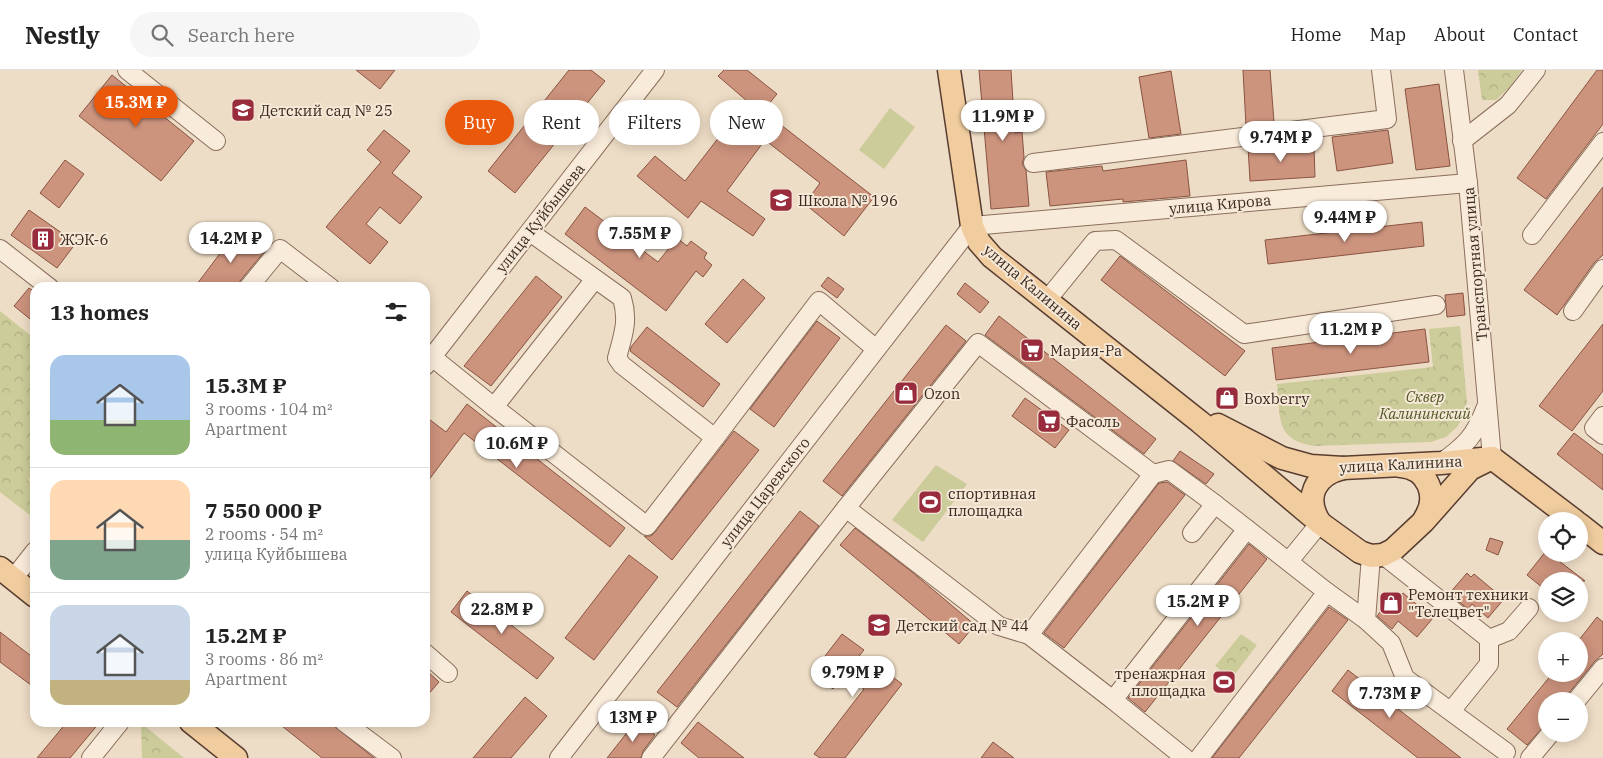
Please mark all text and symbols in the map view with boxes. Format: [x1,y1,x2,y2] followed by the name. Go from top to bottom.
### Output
[130,12,480,57] search box
[25,19,100,51] text: Nestly
[148,21,176,49] icon: search
[188,23,295,47] text: Search here
[1290,23,1342,46] text: Home
[1370,23,1406,46] text: Map
[1434,23,1485,46] text: About
[1513,23,1578,46] text: Contact
[90,85,182,128] pin: 15.3M ₽
[105,92,167,112] text: 15.3M ₽
[230,97,256,123] school or university icon: Детский сад № 25
[445,100,514,145] chip: Buy
[524,100,599,145] chip: Rent
[609,100,700,145] chip: Filters
[710,100,783,145] chip: New
[957,100,1049,142] pin: 11.9M ₽
[260,101,393,120] place label: Детский сад № 25
[972,106,1034,126] text: 11.9M ₽
[1235,121,1327,163] pin: 9.74M ₽
[1250,127,1312,147] text: 9.74M ₽
[491,160,589,276] street label: улица Куйбышева
[1459,186,1491,342] street label: Транспортная улица
[768,187,794,213] school or university icon: Школа № 196
[1168,190,1272,218] street label: улица Кирова
[798,191,898,210] place label: Школа № 196
[1299,200,1391,243] pin: 9.44M ₽
[1314,207,1376,227] text: 9.44M ₽
[594,216,686,259] pin: 7.55M ₽
[185,222,277,264] pin: 14.2M ₽
[609,223,671,243] text: 7.55M ₽
[30,226,56,252] building icon: ЖЭК-6
[200,228,262,248] text: 14.2M ₽
[60,230,108,249] place label: ЖЭК-6
[980,240,1086,334] street label: улица Калинина
[50,298,149,326] text: 13 homes
[382,298,410,326] icon: filters
[1305,312,1397,355] pin: 11.2M ₽
[1320,319,1382,339] text: 11.2M ₽
[1019,337,1045,363] supermarket icon: Мария-Ра
[1050,341,1122,360] place label: Мария-Ра
[205,371,287,399] text: 15.3M ₽
[90,375,150,435] icon: home
[893,380,919,406] shop icon: Ozon
[924,384,961,403] place label: Ozon
[1214,385,1240,411] shop icon: Boxberry
[1378,387,1471,423] park label: Сквер Калининский
[1244,389,1310,408] place label: Boxberry
[205,399,333,419] text: 3 rooms · 104 m²
[1036,408,1062,434] supermarket icon: Фасоль
[1066,412,1120,431] place label: Фасоль
[205,419,287,439] text: Apartment
[471,426,563,469] pin: 10.6M ₽
[486,433,548,453] text: 10.6M ₽
[716,433,814,551] street label: улица Царевского
[1339,451,1463,477] street label: улица Калинина
[948,484,1036,520] place label: спортивная площадка
[917,489,943,515] sports icon: спортивная площадка
[205,496,322,524] text: 7 550 000 ₽
[90,500,150,560] icon: home
[1538,512,1588,742] map controls
[1538,512,1588,562] button: locate
[205,524,323,544] text: 2 rooms · 54 m²
[205,544,348,564] text: улица Куйбышева
[1538,572,1588,622] button: layers
[1152,584,1244,627] pin: 15.2M ₽
[1408,585,1529,621] place label: Ремонт техники "Телецвет"
[1378,590,1404,616] shop icon: Ремонт техники "Телецвет"
[1167,591,1229,611] text: 15.2M ₽
[456,592,548,635] pin: 22.8M ₽
[471,599,533,619] text: 22.8M ₽
[866,612,892,638] school or university icon: Детский сад № 44
[896,616,1029,635] place label: Детский сад № 44
[205,621,287,649] text: 15.2M ₽
[90,625,150,685] icon: home
[1538,632,1588,682] button: +
[205,649,323,669] text: 3 rooms · 86 m²
[807,656,899,698] pin: 9.79M ₽
[822,662,884,682] text: 9.79M ₽
[1115,664,1206,700] place label: тренажрная площадка
[205,669,287,689] text: Apartment
[1211,669,1237,695] sports icon: тренажрная площадка
[1344,676,1436,719] pin: 7.73M ₽
[1359,683,1421,703] text: 7.73M ₽
[1538,692,1588,742] button: −
[598,700,668,743] pin: 13M ₽
[609,707,657,727] text: 13M ₽

